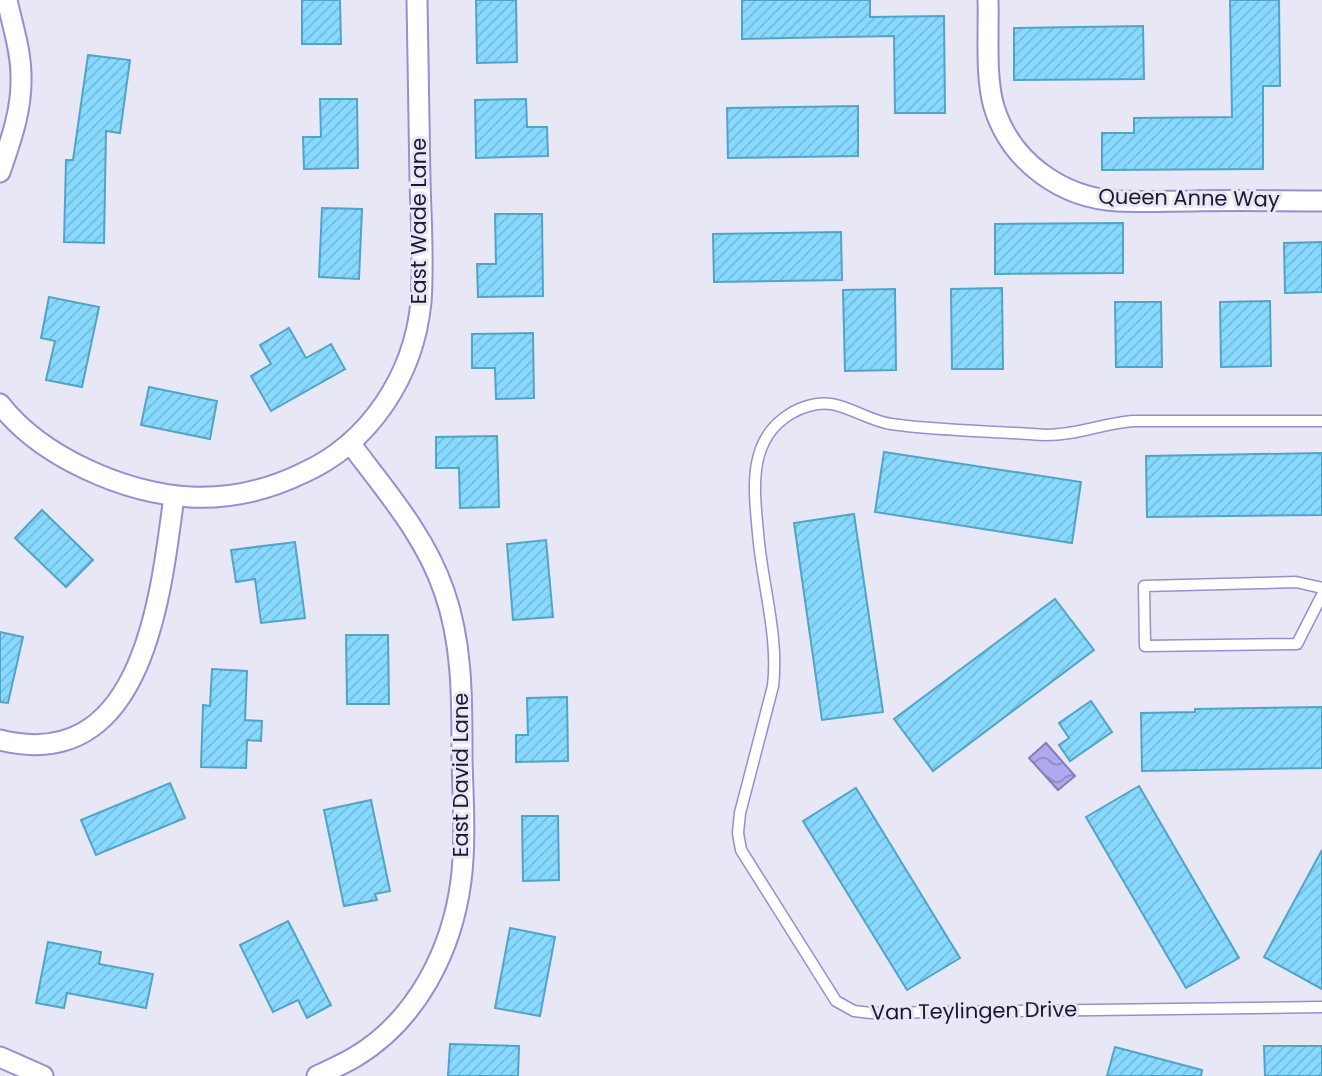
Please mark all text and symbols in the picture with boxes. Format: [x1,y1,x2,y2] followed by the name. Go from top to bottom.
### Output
[404,138,433,304] street label: East Wade Lane
[1098,181,1280,214] street label: Queen Anne Way
[446,693,475,857] street label: East David Lane
[871,994,1077,1027] street label: Van Teylingen Drive

